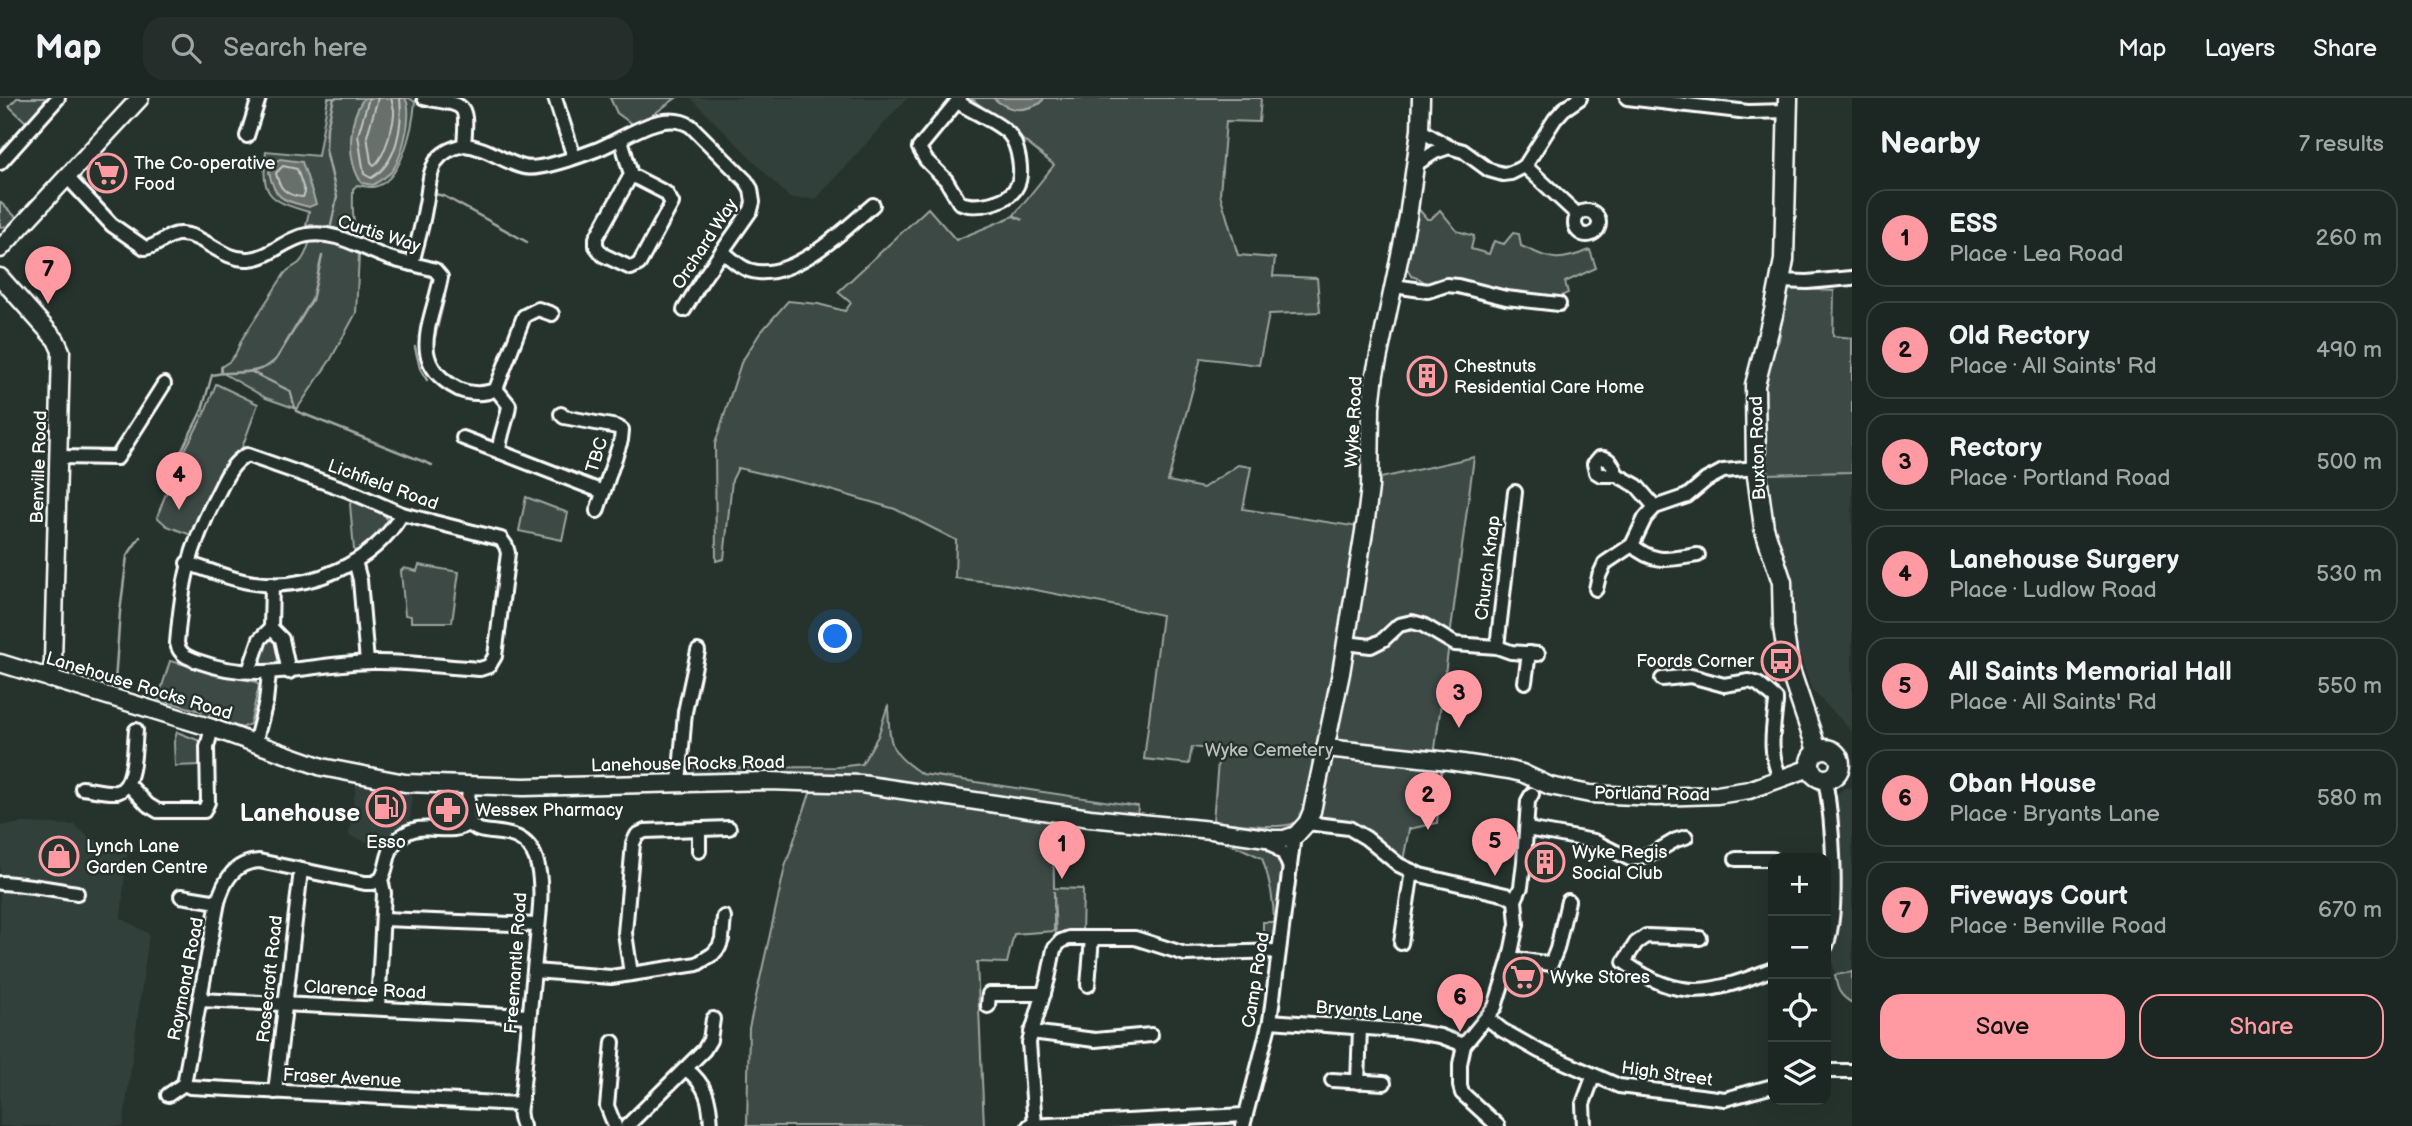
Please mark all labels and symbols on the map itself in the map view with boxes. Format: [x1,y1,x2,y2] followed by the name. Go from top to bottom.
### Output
[86,152,128,194] supermarket icon: The Co-operative Food
[134,153,276,195] place label: The Co-operative Food
[668,194,743,293] street label: Orchard Way
[335,211,424,258] street label: Curtis Way
[25,246,71,304] pin: 7
[1406,355,1448,397] building icon: Chestnuts Residential Care Home
[1454,356,1644,398] place label: Chestnuts Residential Care Home
[1341,376,1367,468] street label: Wyke Road
[1746,395,1770,501] street label: Buxton Road
[27,410,51,524] street label: Benville Road
[582,435,612,475] street label: TBC
[156,452,202,510] pin: 4
[325,455,441,515] street label: Lichfield Road
[1471,514,1505,622] street label: Church Knap
[818,619,852,653] your location
[1760,640,1802,682] bus stop icon: Foords Corner
[43,648,235,724] street label: Lanehouse Rocks Road
[1636,651,1755,672] place label: Foords Corner
[1436,670,1482,728] pin: 3
[1205,740,1334,761] park label: Wyke Cemetery
[591,752,785,776] street label: Lanehouse Rocks Road
[1405,772,1451,830] pin: 2
[1594,782,1710,806] street label: Portland Road
[365,786,407,828] fuel station icon: Esso
[427,789,469,831] pharmacy icon: Wessex Pharmacy
[240,799,360,828] district label: Lanehouse
[475,800,624,821] place label: Wessex Pharmacy
[1472,818,1518,876] pin: 5
[1039,821,1085,879] pin: 1
[366,832,406,853] place label: Esso
[38,835,80,877] shop icon: Lynch Lane Garden Centre
[86,836,208,878] place label: Lynch Lane Garden Centre
[1524,841,1566,883] building icon: Wyke Regis Social Club
[1572,842,1667,884] place label: Wyke Regis Social Club
[501,891,531,1035] street label: Freemantle Road
[253,914,287,1044] street label: Rosecroft Road
[164,916,208,1042] street label: Raymond Road
[1238,931,1274,1029] street label: Camp Road
[1502,956,1544,998] supermarket icon: Wyke Stores
[1550,967,1650,988] place label: Wyke Stores
[1437,974,1483,1032] pin: 6
[303,976,427,1004] street label: Clarence Road
[1314,997,1424,1027] street label: Bryants Lane
[1620,1057,1714,1091] street label: High Street
[282,1064,402,1092] street label: Fraser Avenue

